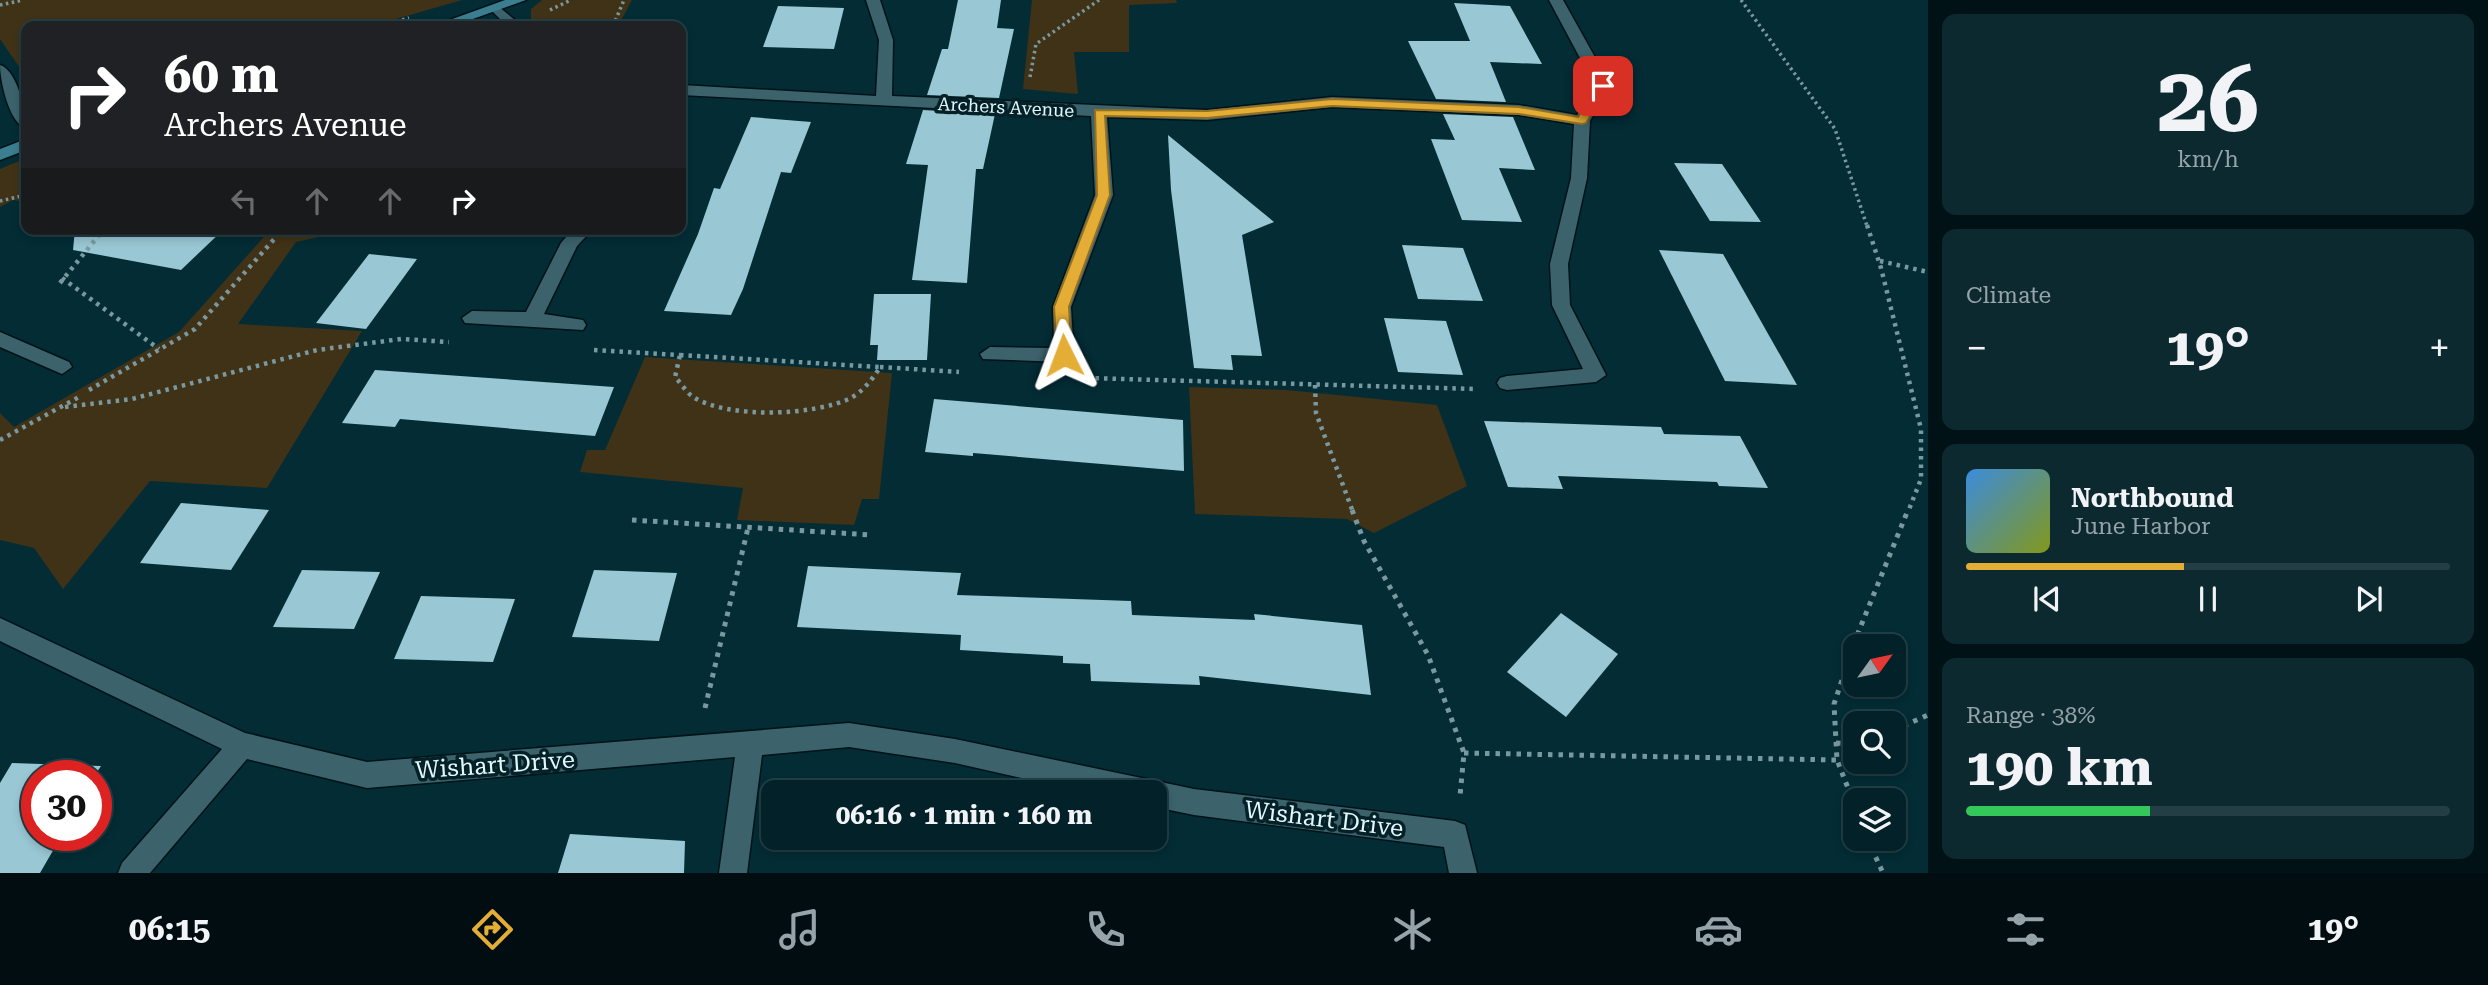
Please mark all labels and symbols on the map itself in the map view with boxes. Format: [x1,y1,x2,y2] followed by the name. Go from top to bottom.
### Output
[1573,56,1633,116] pin
[937,93,1075,121] street label: Archers Avenue
[1027,318,1101,392] position arrow
[1843,634,1906,696] north arrow
[414,745,576,785] street label: Wishart Drive
[21,760,112,851] speed limit sign: 30
[1243,795,1405,843] street label: Wishart Drive

